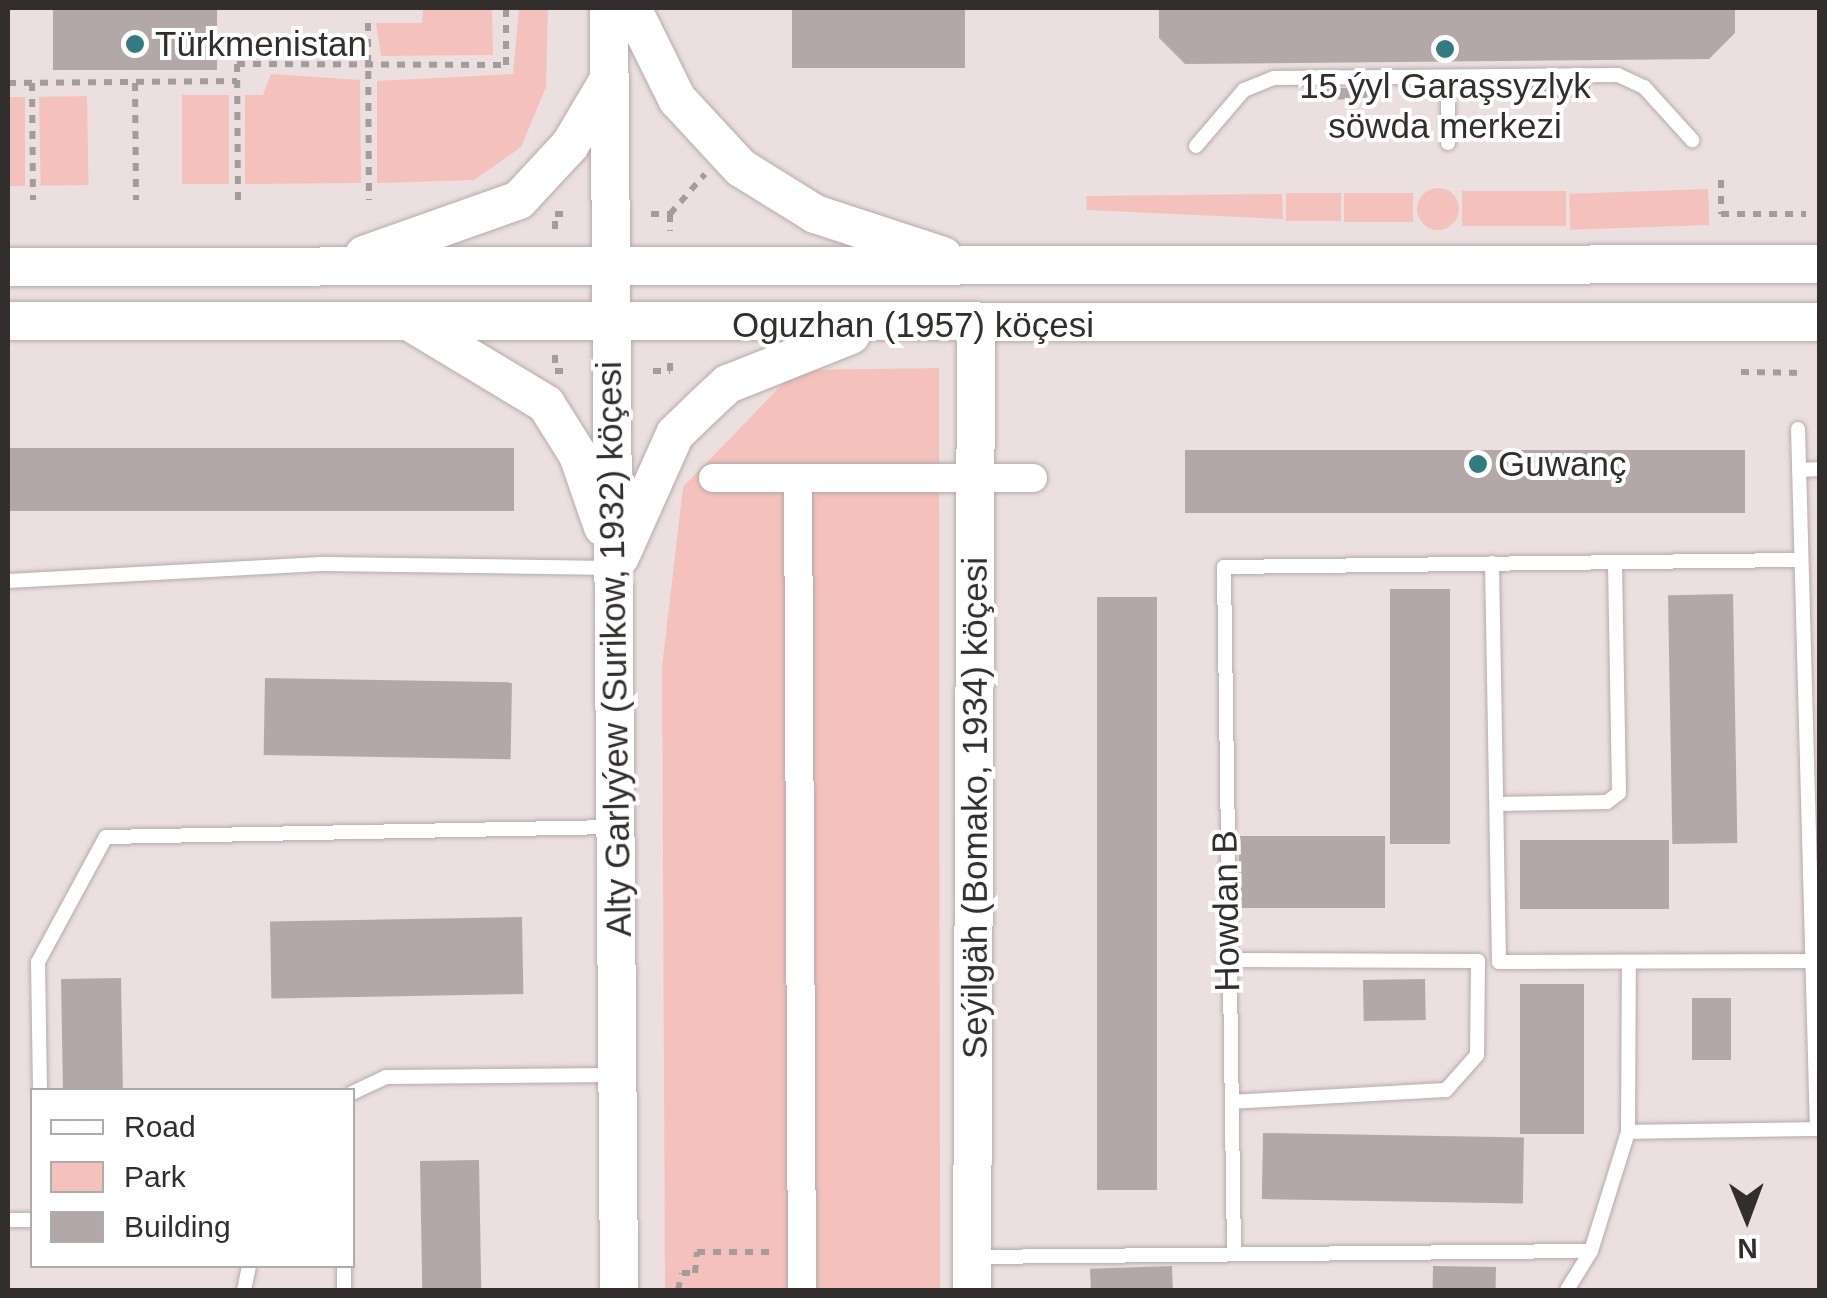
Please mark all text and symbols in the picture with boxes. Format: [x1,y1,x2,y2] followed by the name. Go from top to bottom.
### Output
[155,23,367,65] place label: Türkmenistan
[124,33,146,55] marker: Türkmenistan
[1434,38,1456,60] marker: 15 ýyl Garaşsyzlyk söwda merkezi
[1299,65,1591,147] place label: 15 ýyl Garaşsyzlyk söwda merkezi
[732,304,1094,346] street label: Oguzhan (1957) köçesi
[588,361,640,937] street label: Alty Garlyýew (Surikow, 1932) köçesi
[1498,443,1626,485] place label: Guwanç
[1467,453,1489,475] marker: Guwanç
[954,557,996,1059] street label: Seýilgäh (Bomako, 1934) köçesi
[1204,830,1248,992] street label: Howdan B
[30,1088,355,1268] legend
[124,1110,196,1143] text: Road
[124,1160,186,1193] text: Park
[1697,1168,1797,1268] north arrow
[124,1210,231,1243] text: Building
[1737,1233,1758,1264] text: N

